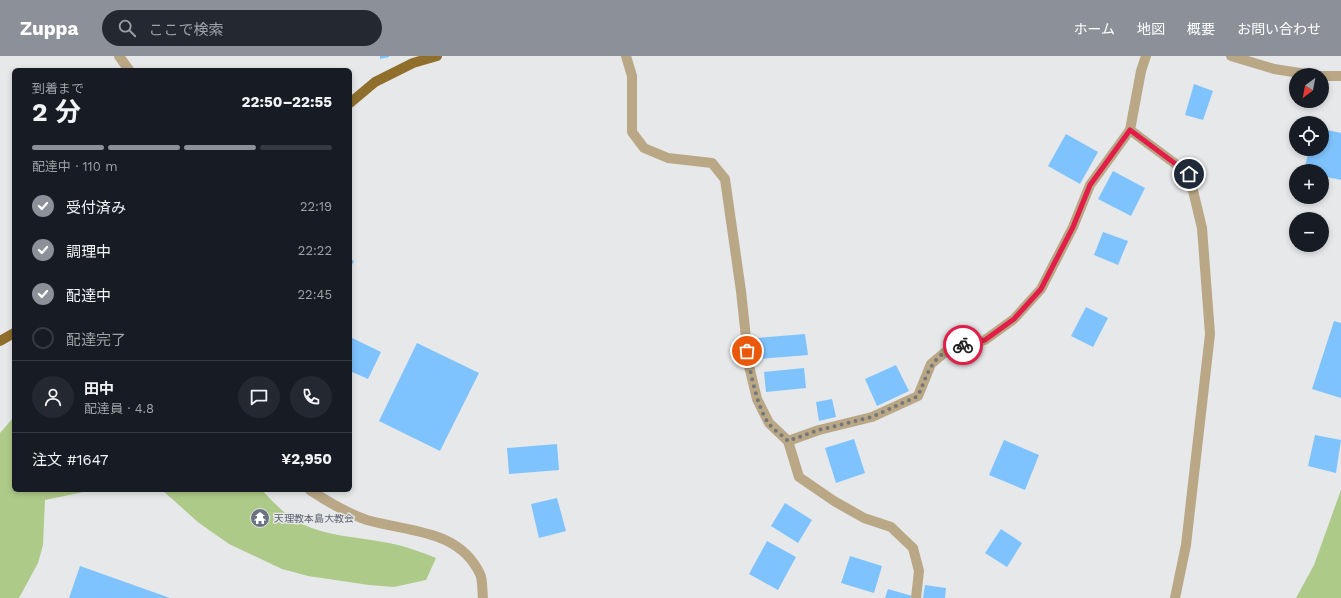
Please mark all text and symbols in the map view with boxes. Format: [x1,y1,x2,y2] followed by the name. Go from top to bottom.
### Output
[102,10,382,46] search box
[20,17,78,40] text: Zuppa
[116,17,138,39] icon: search
[148,21,223,39] text: ここで検索
[1073,21,1115,37] text: ホーム
[1137,21,1165,37] text: 地図
[1187,21,1215,37] text: 概要
[1237,21,1321,37] text: お問い合わせ
[1289,68,1329,108] north arrow
[1289,68,1329,252] map controls
[32,81,84,96] text: 到着まで
[242,93,332,111] text: 22:50–22:55
[32,97,81,127] text: 2 分
[1289,116,1329,156] button: locate
[1172,157,1206,191] pin
[32,159,118,174] text: 配達中 · 110 m
[1178,163,1200,185] icon: home
[1289,164,1329,204] button: +
[32,195,54,217] icon: check
[66,199,126,217] text: 受付済み
[300,199,332,214] text: 22:19
[1289,212,1329,252] button: −
[32,239,54,261] icon: check
[66,243,111,261] text: 調理中
[298,243,332,258] text: 22:22
[32,283,54,305] icon: check
[66,287,111,305] text: 配達中
[297,287,332,302] text: 22:45
[943,325,983,365] courier
[66,331,126,349] text: 配達完了
[730,334,764,368] pin
[952,334,974,356] icon: bike
[736,340,758,362] icon: bag
[32,376,74,418] button: person
[238,376,280,418] button: chat
[290,376,332,418] button: phone
[84,380,114,398] text: 田中
[84,401,154,416] text: 配達員 · 4.8
[281,450,332,468] text: ¥2,950
[32,451,109,469] text: 注文 #1647
[249,507,271,529] temple icon: 天理教本島大教会
[274,513,354,524] place label: 天理教本島大教会

